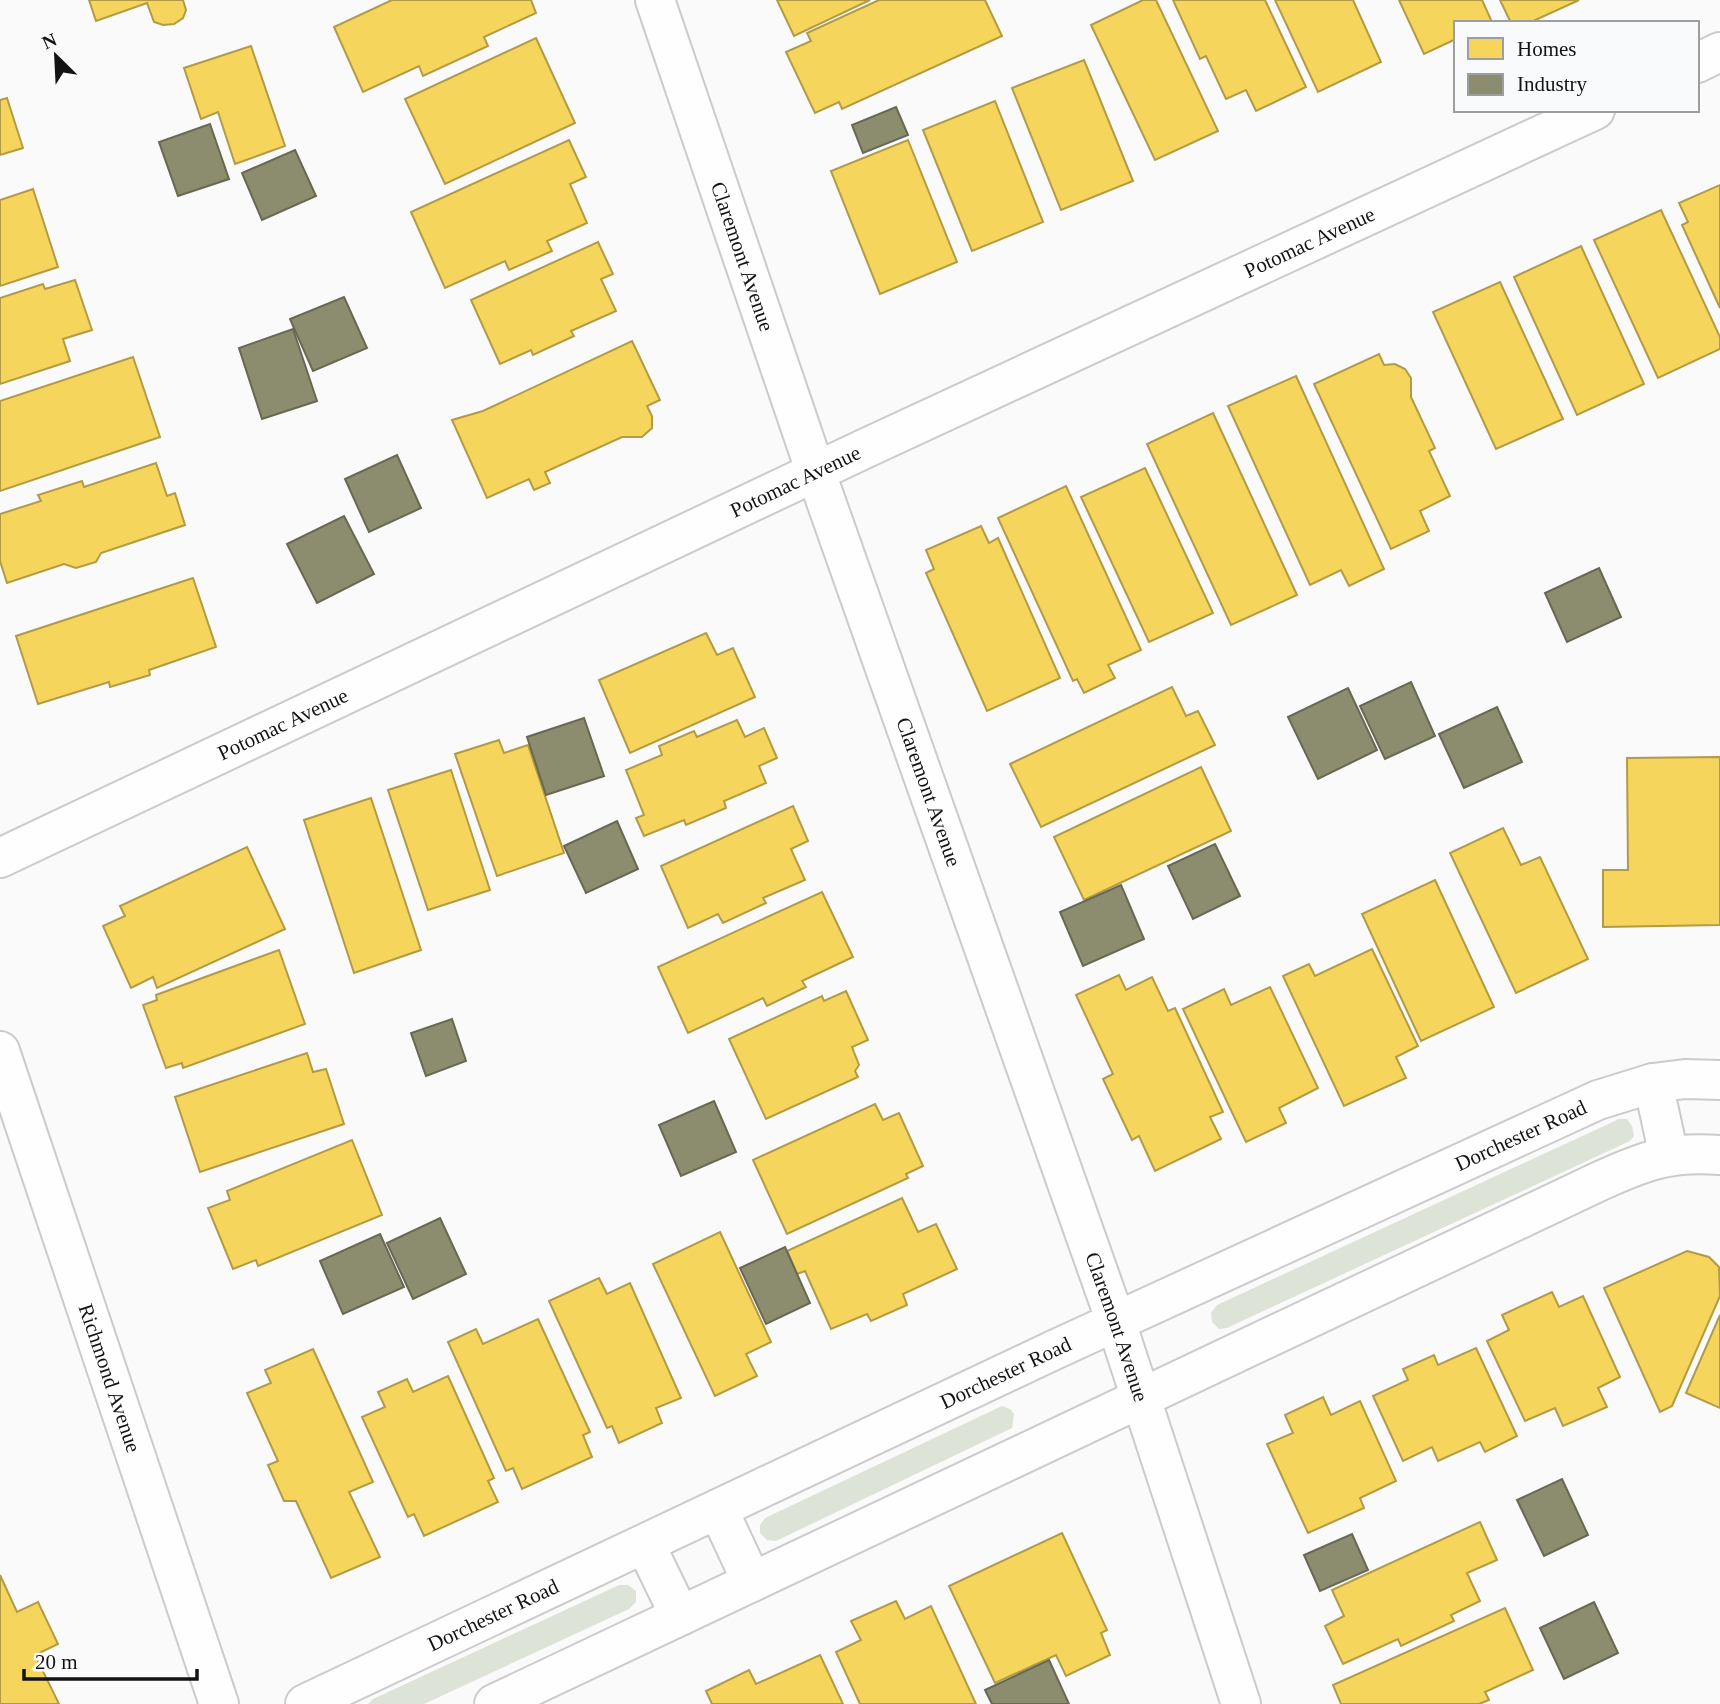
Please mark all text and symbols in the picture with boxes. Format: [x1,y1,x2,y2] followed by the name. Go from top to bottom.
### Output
[21,21,91,91] north arrow
[1454,21,1699,112] legend
[39,28,60,53] text: N
[1517,37,1577,61] text: Homes
[1517,72,1587,96] text: Industry
[706,179,779,335] street label: Claremont Avenue
[1240,202,1379,283] street label: Potomac Avenue
[726,440,864,523] street label: Potomac Avenue
[214,683,352,765] street label: Potomac Avenue
[891,714,966,870] street label: Claremont Avenue
[1451,1095,1591,1176] street label: Dorchester Road
[1080,1249,1153,1405] street label: Claremont Avenue
[74,1301,146,1456] street label: Richmond Avenue
[936,1332,1075,1414] street label: Dorchester Road
[424,1574,563,1656] street label: Dorchester Road
[24,1638,198,1682] scale bar
[35,1650,78,1674] text: 20 m

